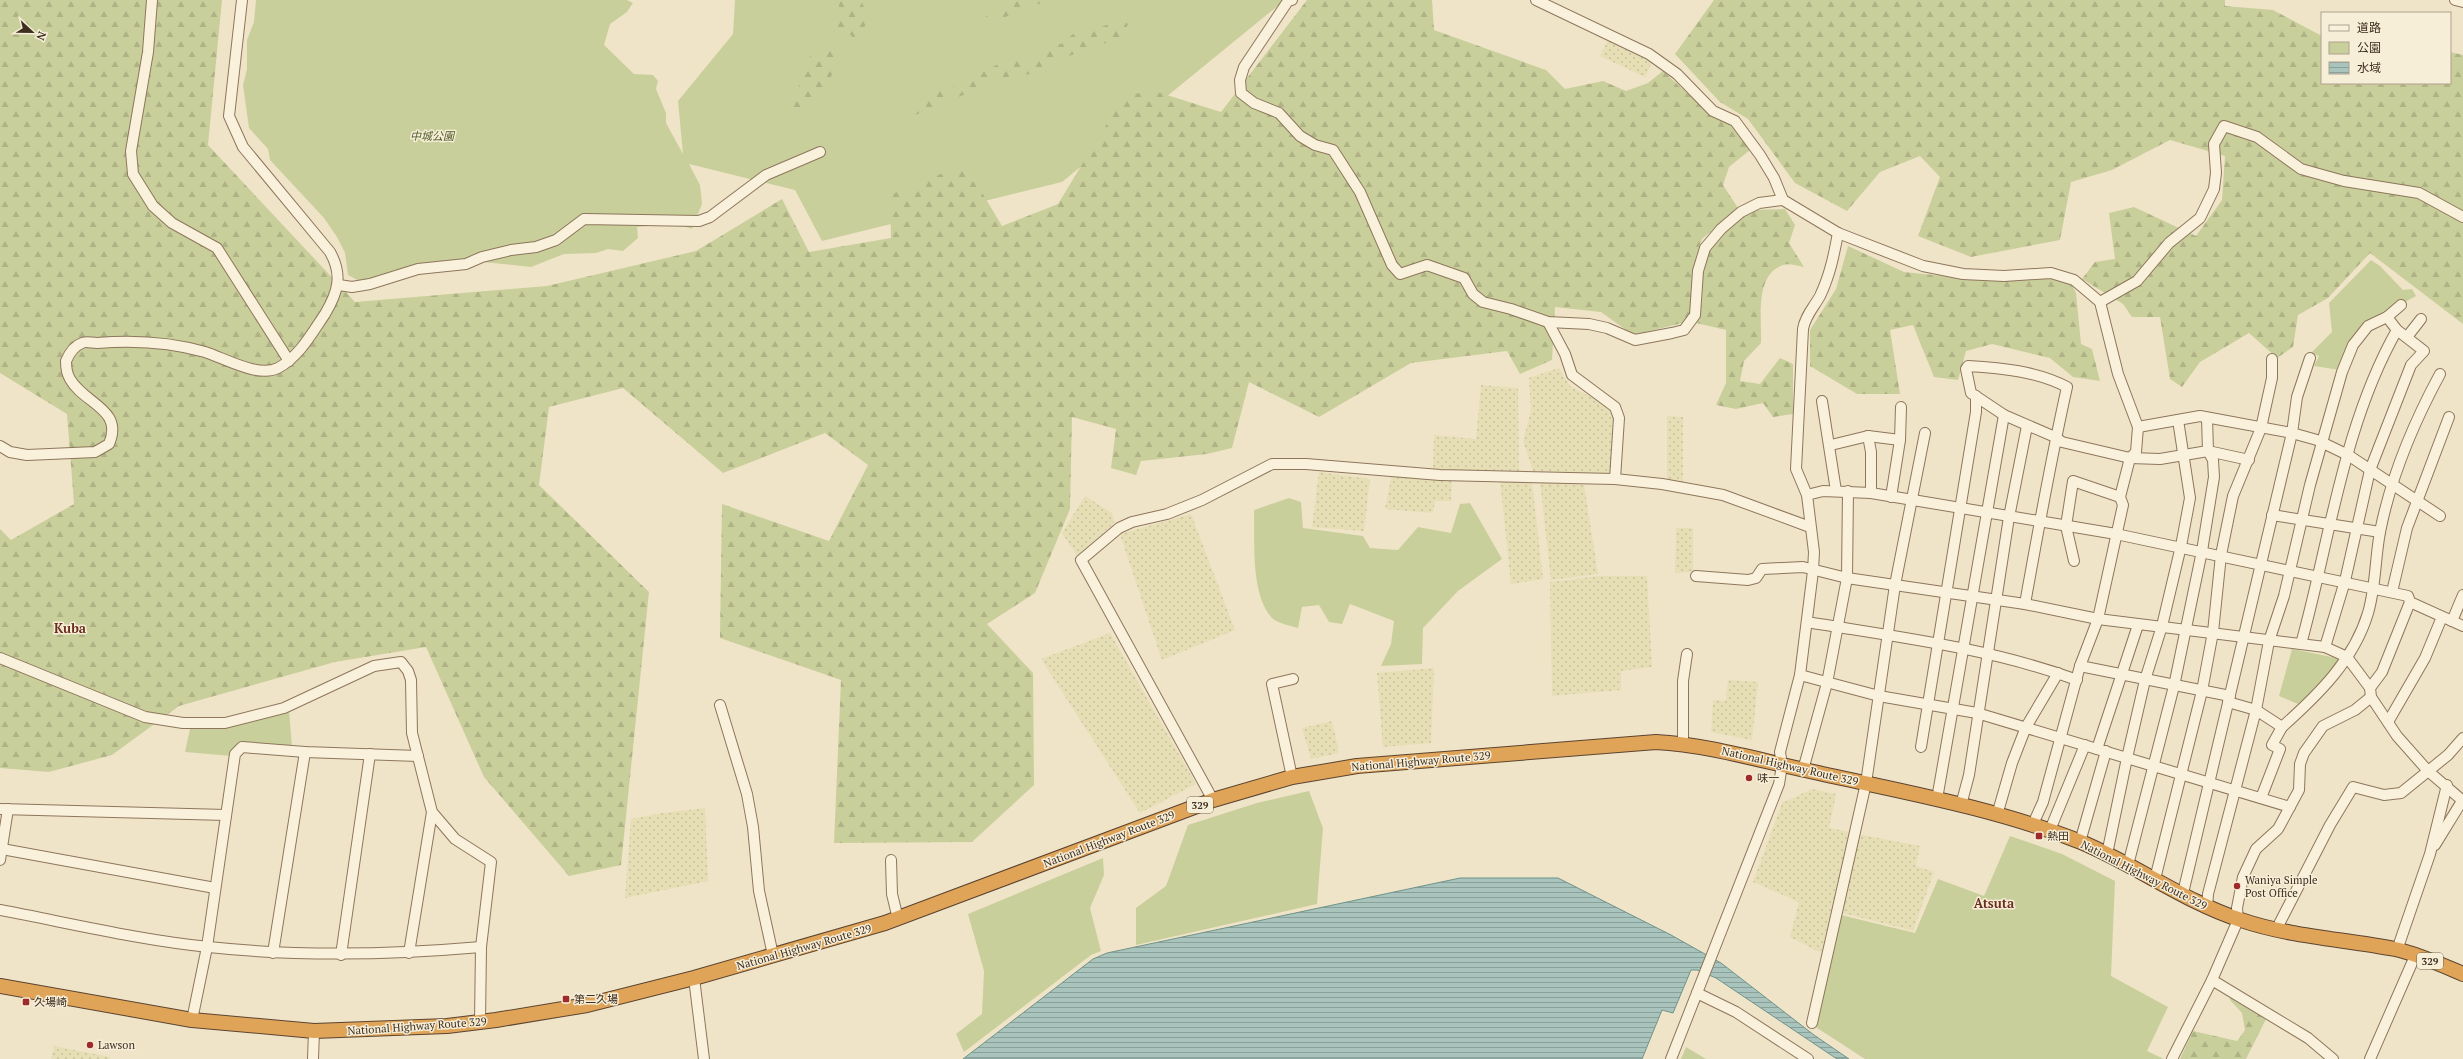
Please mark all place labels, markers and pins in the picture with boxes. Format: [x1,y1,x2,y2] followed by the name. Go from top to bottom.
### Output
[1757,771,1779,785] place label: 味一
[1744,773,1754,783] marker: 味一
[2047,829,2069,843] place label: 熱田
[2034,831,2044,841] marker: 熱田
[2245,873,2318,900] place label: Waniya Simple Post Office
[2232,881,2242,891] marker: Waniya Simple Post Office
[574,992,618,1006] place label: 第二久場
[561,994,571,1004] marker: 第二久場
[34,995,67,1009] place label: 久場崎
[21,997,31,1007] marker: 久場崎
[98,1038,135,1052] place label: Lawson
[85,1040,95,1050] marker: Lawson

